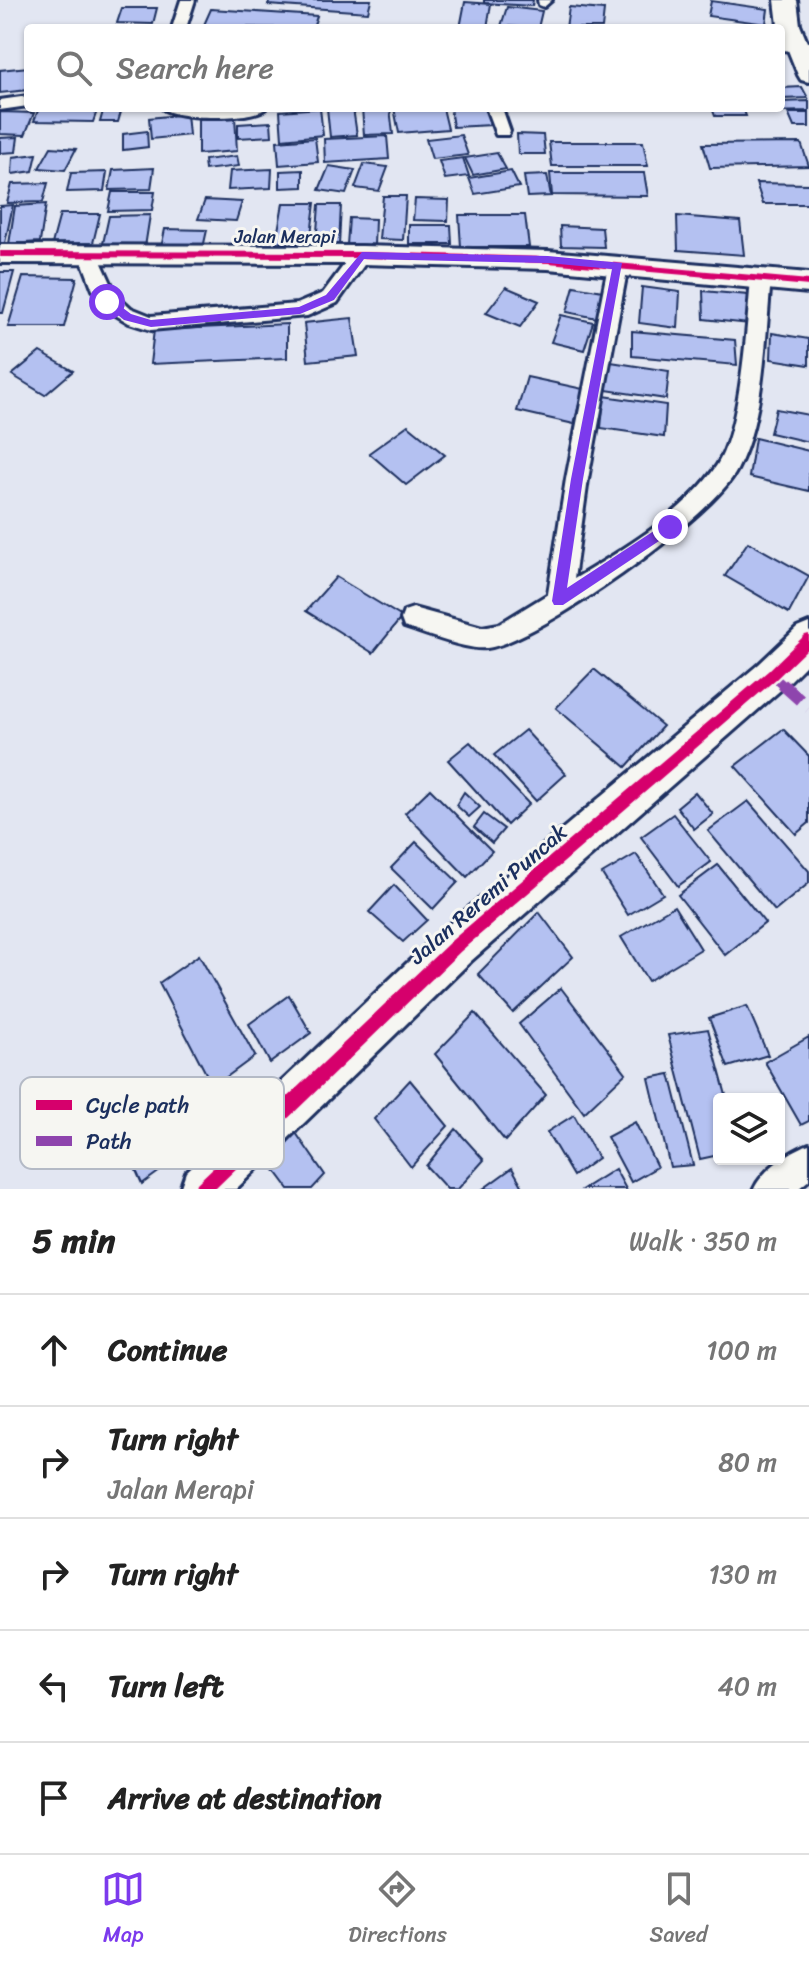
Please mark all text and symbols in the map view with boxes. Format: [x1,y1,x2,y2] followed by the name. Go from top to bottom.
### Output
[24,24,785,112] search box
[116,41,274,95] text: Search here
[52,46,96,90] icon: search
[234,221,337,253] street label: Jalan Merapi
[89,284,125,320] route start
[652,509,688,545] route end
[399,813,576,975] street label: Jalan Reremi Puncak
[20,1077,284,1169] legend
[86,1086,189,1125] text: Cycle path
[713,1093,785,1165] map controls
[713,1093,785,1165] button: layers
[86,1122,132,1161] text: Path
[32,1211,115,1271] text: 5 min
[629,1218,777,1264] text: Walk · 350 m
[108,1323,227,1377] text: Continue
[706,1327,777,1373] text: 100 m
[32,1328,76,1372] icon: ahead
[108,1412,238,1466] text: Turn right
[718,1439,777,1485] text: 80 m
[32,1440,76,1484] icon: right
[108,1466,254,1512] text: Jalan Merapi
[108,1547,238,1601] text: Turn right
[708,1551,777,1597] text: 130 m
[32,1552,76,1596] icon: right
[108,1659,224,1713] text: Turn left
[718,1663,777,1709] text: 40 m
[32,1664,76,1708] icon: left
[108,1771,382,1825] text: Arrive at destination
[32,1776,76,1820] icon: arrive
[101,1867,145,1954] tab: Map
[348,1867,447,1954] tab: Directions
[650,1867,708,1954] tab: Saved

